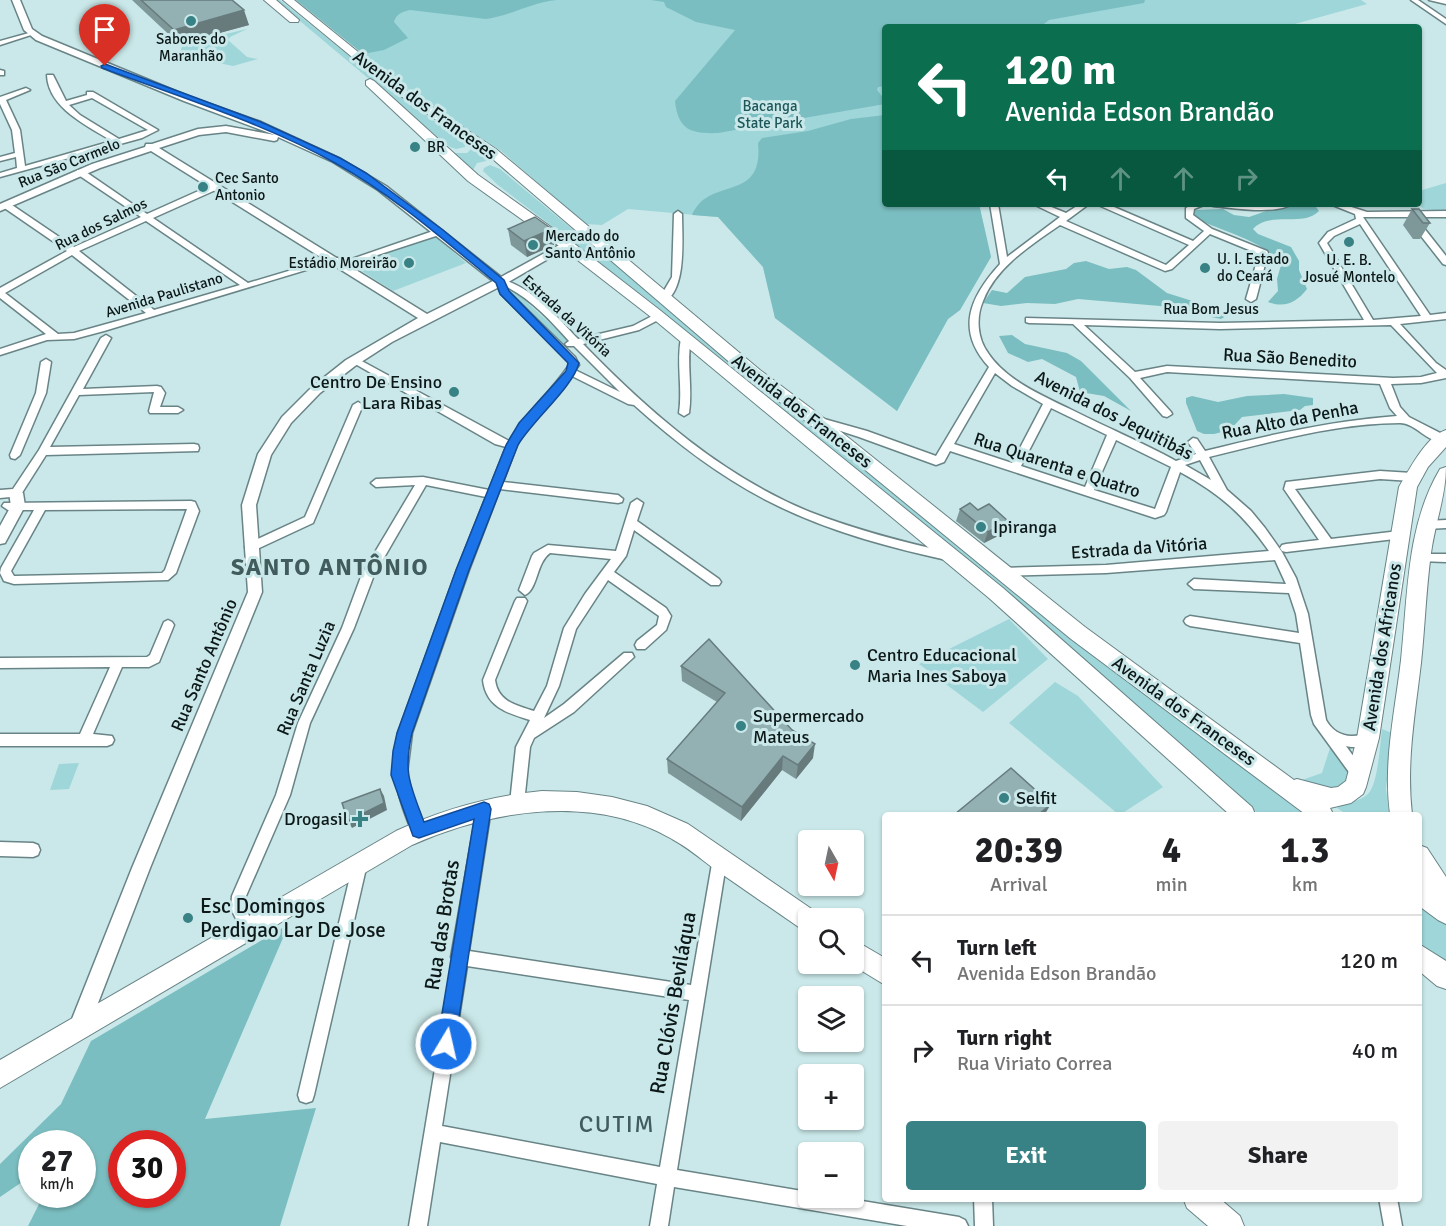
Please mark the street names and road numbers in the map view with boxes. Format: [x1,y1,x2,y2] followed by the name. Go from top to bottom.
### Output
[349,45,501,165] street label: Avenida dos Franceses
[15,134,123,192] street label: Rua São Carmelo
[52,194,150,254] street label: Rua dos Salmos
[103,269,225,321] street label: Avenida Paulistano
[519,271,615,361] street label: Estrada da Vitória
[1163,300,1259,318] street label: Rua Bom Jesus
[1222,344,1358,372] street label: Rua São Benedito
[727,349,877,473] street label: Avenida dos Franceses
[1031,366,1197,465] street label: Avenida dos Jequitibás
[1220,396,1360,444] street label: Rua Alto da Penha
[971,428,1143,502] street label: Rua Quarenta e Quatro
[1070,532,1208,564] street label: Estrada da Vitória
[1358,562,1406,732] street label: Avenida dos Africanos
[166,595,242,735] street label: Rua Santo Antônio
[272,617,340,739] street label: Rua Santa Luzia
[1108,651,1260,771] street label: Avenida dos Franceses
[419,858,465,992] street label: Rua das Brotas
[644,910,702,1096] street label: Rua Clóvis Beviláqua

